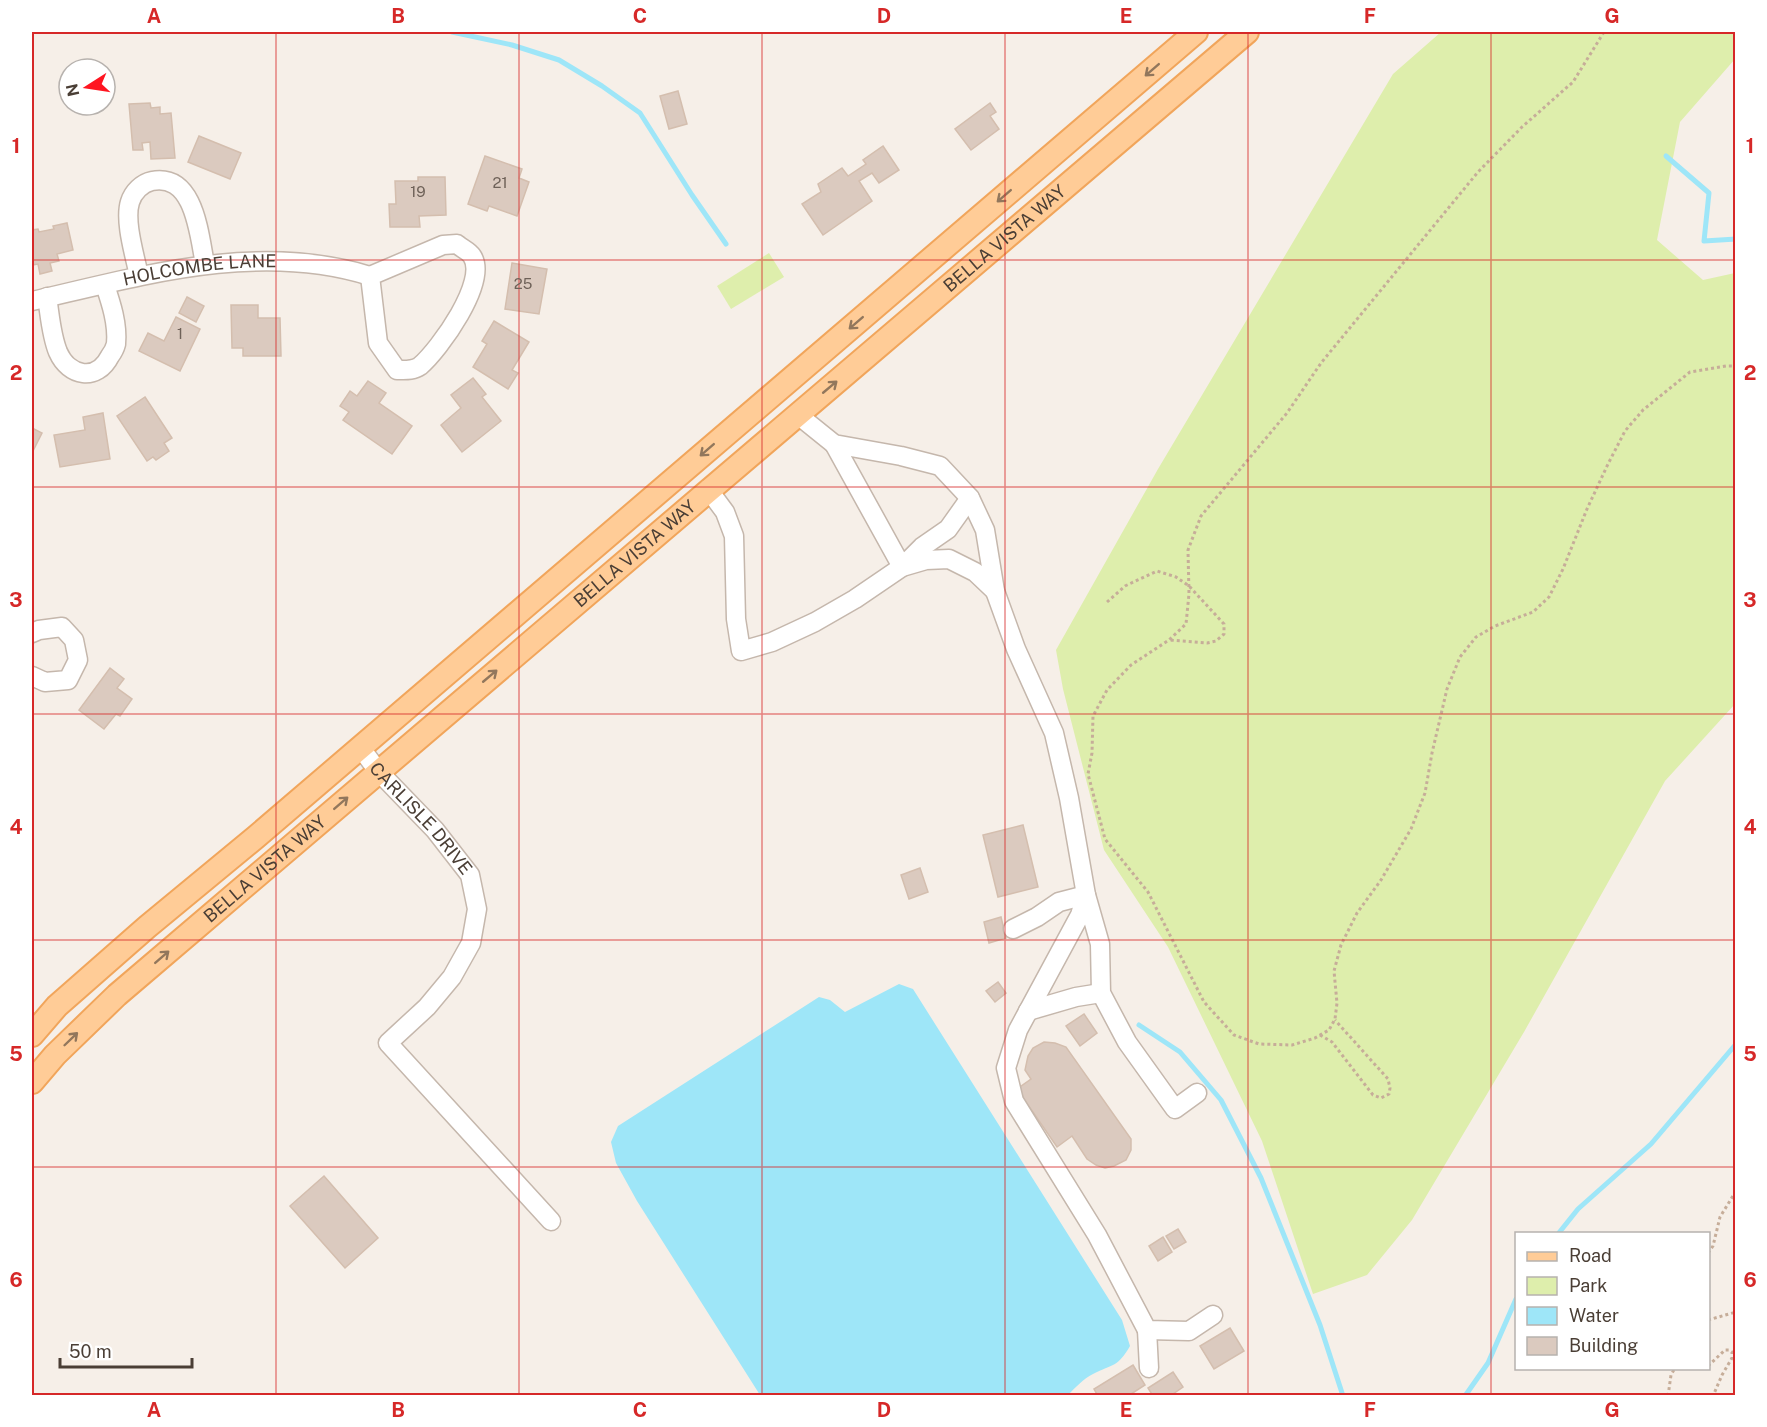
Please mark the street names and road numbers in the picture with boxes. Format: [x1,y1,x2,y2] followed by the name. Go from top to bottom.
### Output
[939,180,1070,296] street label: BELLA VISTA WAY
[121,250,276,290] street label: HOLCOMBE LANE
[569,496,700,611] street label: BELLA VISTA WAY
[365,758,477,879] street label: CARLISLE DRIVE
[199,811,330,926] street label: BELLA VISTA WAY

